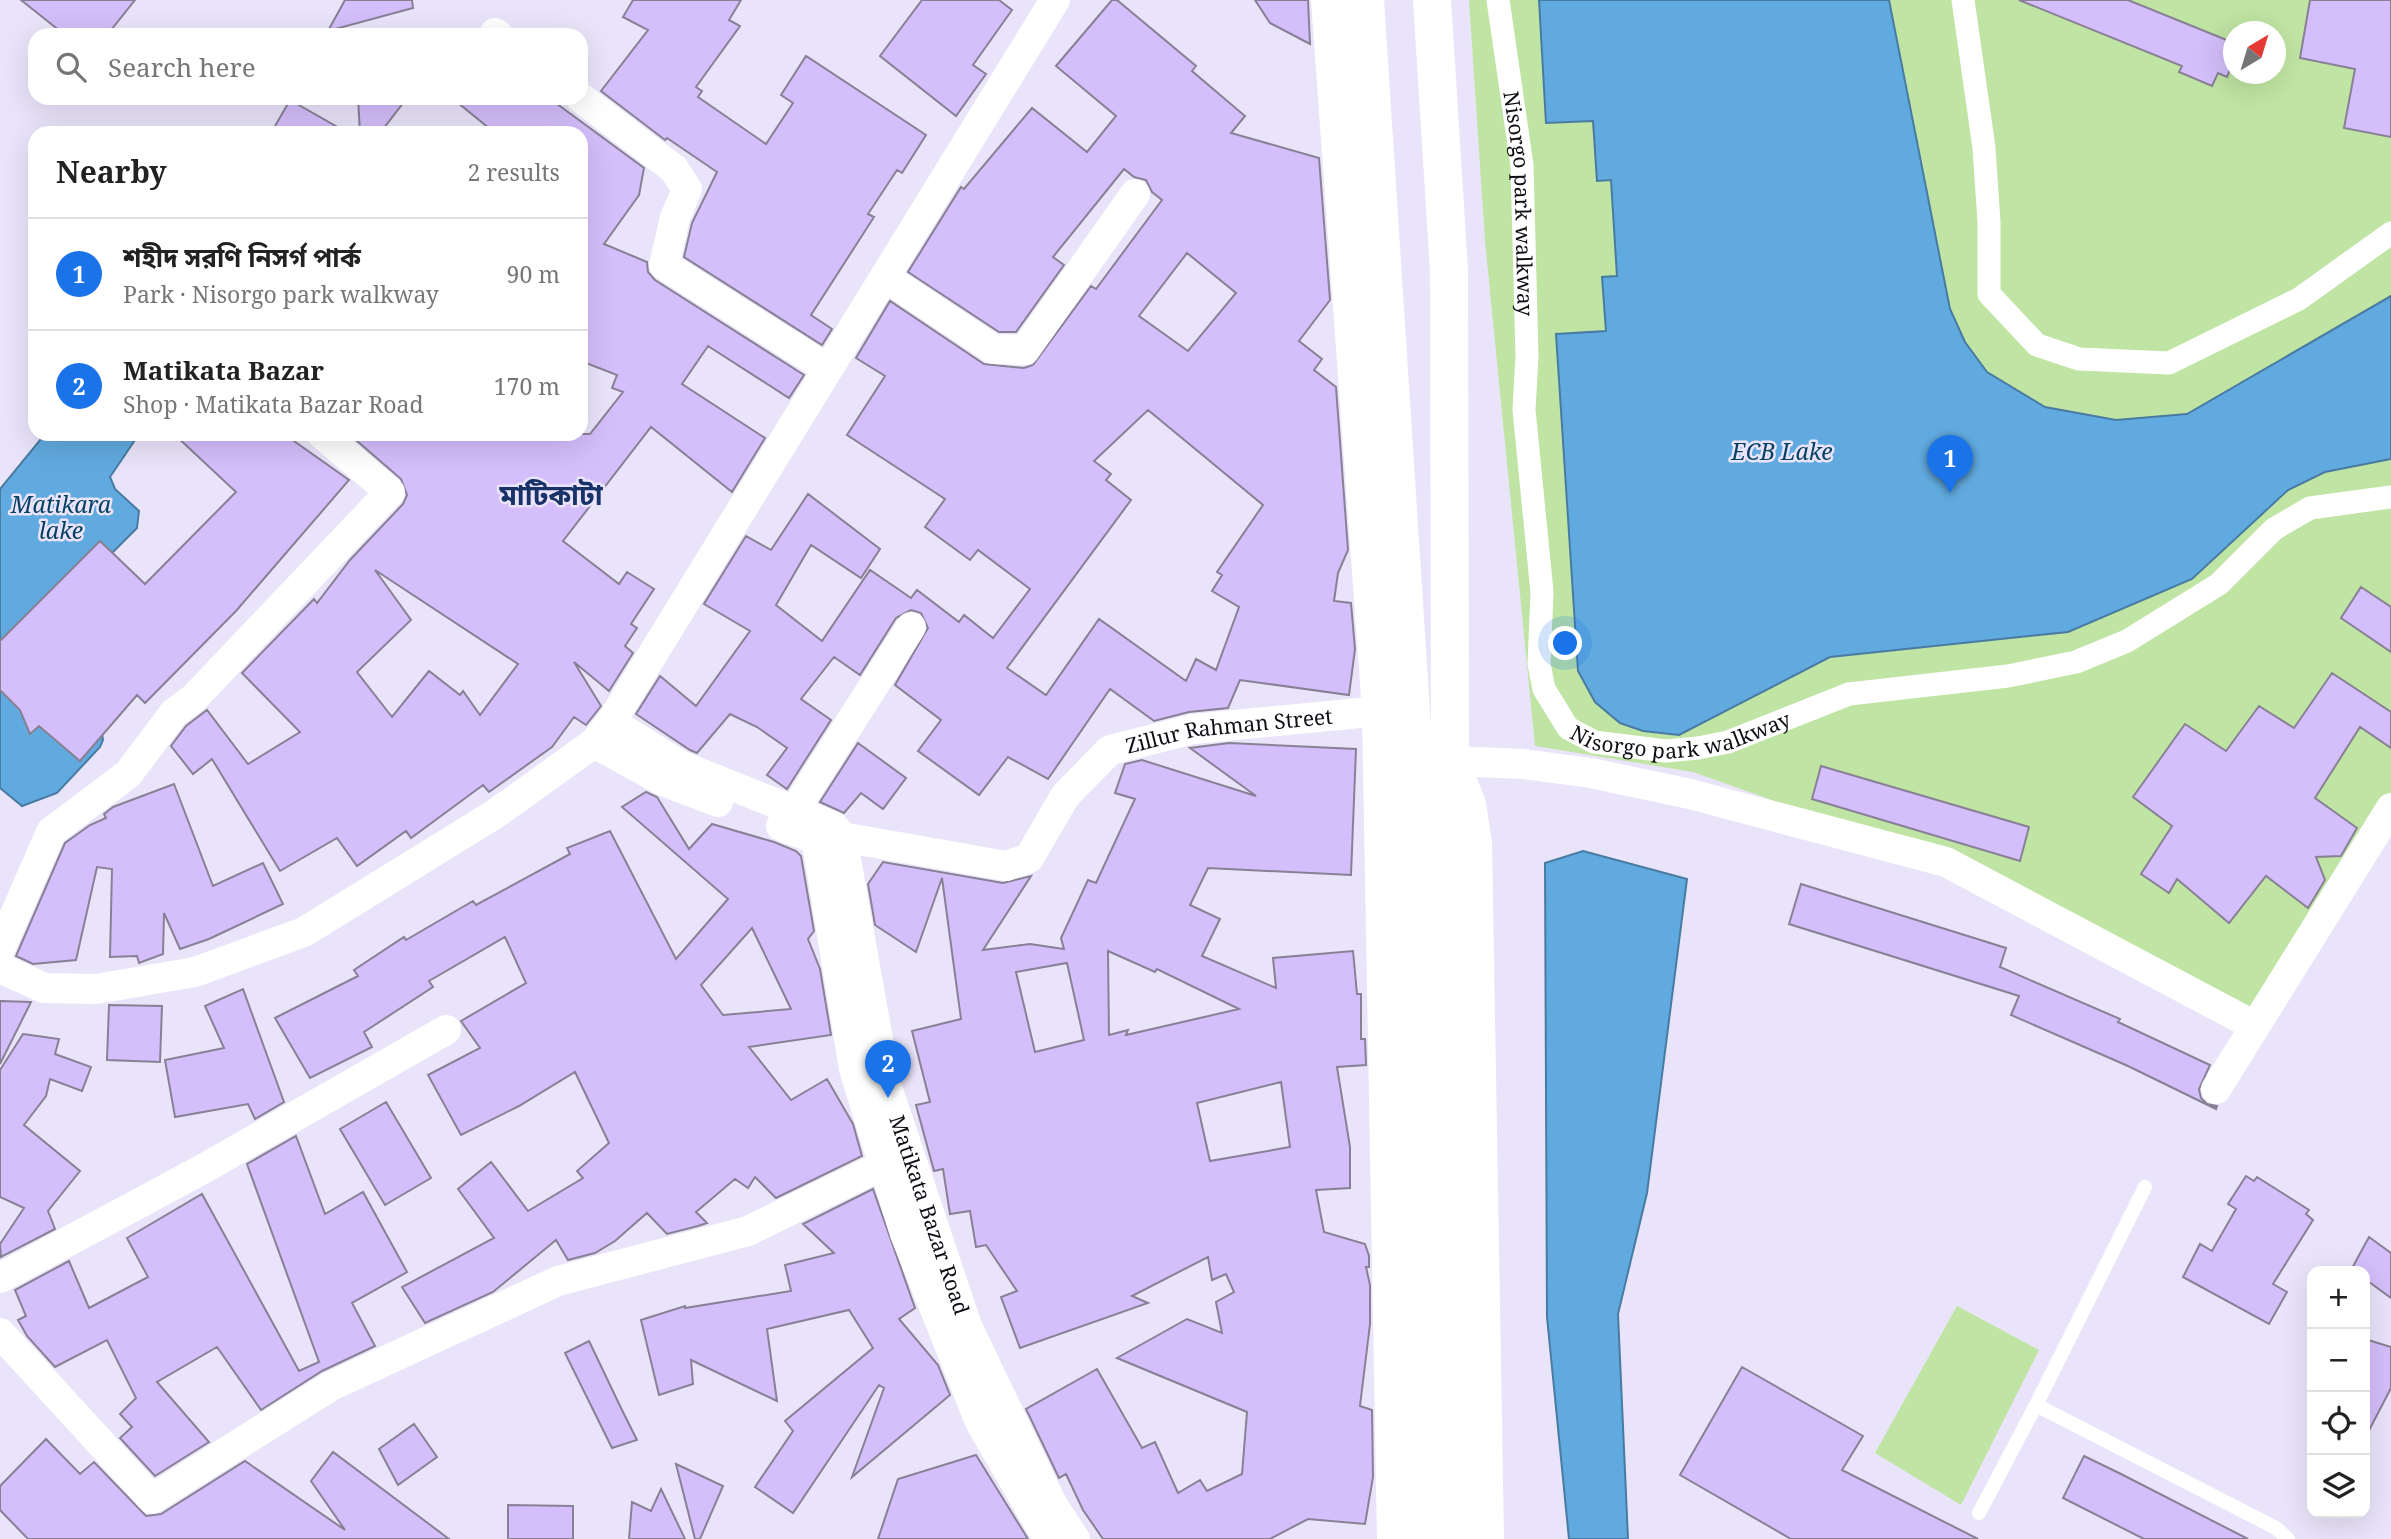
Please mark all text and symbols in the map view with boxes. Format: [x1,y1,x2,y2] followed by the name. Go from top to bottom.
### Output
[2223,21,2286,84] north arrow
[28,28,588,105] search box
[52,48,90,86] icon: search
[108,49,256,85] text: Search here
[1497,89,1540,317] street label: Nisorgo park walkway
[56,151,167,192] text: Nearby
[467,156,560,188] text: 2 results
[123,239,361,275] text: শহীদ সরণি নিসর্গ পার্ক
[73,258,86,290] text: 1
[507,258,560,290] text: 90 m
[123,278,439,310] text: Park · Nisorgo park walkway
[123,352,324,388] text: Matikata Bazar
[73,370,86,402] text: 2
[494,370,560,402] text: 170 m
[123,388,424,420] text: Shop · Matikata Bazar Road
[1730,435,1833,467] water label: ECB Lake
[1927,435,1973,493] pin: 1
[498,475,604,513] district label: মাটিকাটা
[10,488,112,546] water label: Matikara lake
[1548,626,1582,660] your location
[1123,702,1334,760] street label: Zillur Rahman Street
[1566,705,1795,765] street label: Nisorgo park walkway
[865,1040,911,1098] pin: 2
[883,1111,976,1318] street label: Matikata Bazar Road
[2307,1266,2370,1518] map controls
[2307,1266,2370,1329] button: +
[2307,1329,2370,1392] button: −
[2307,1392,2370,1455] button: locate
[2307,1455,2370,1518] button: layers

